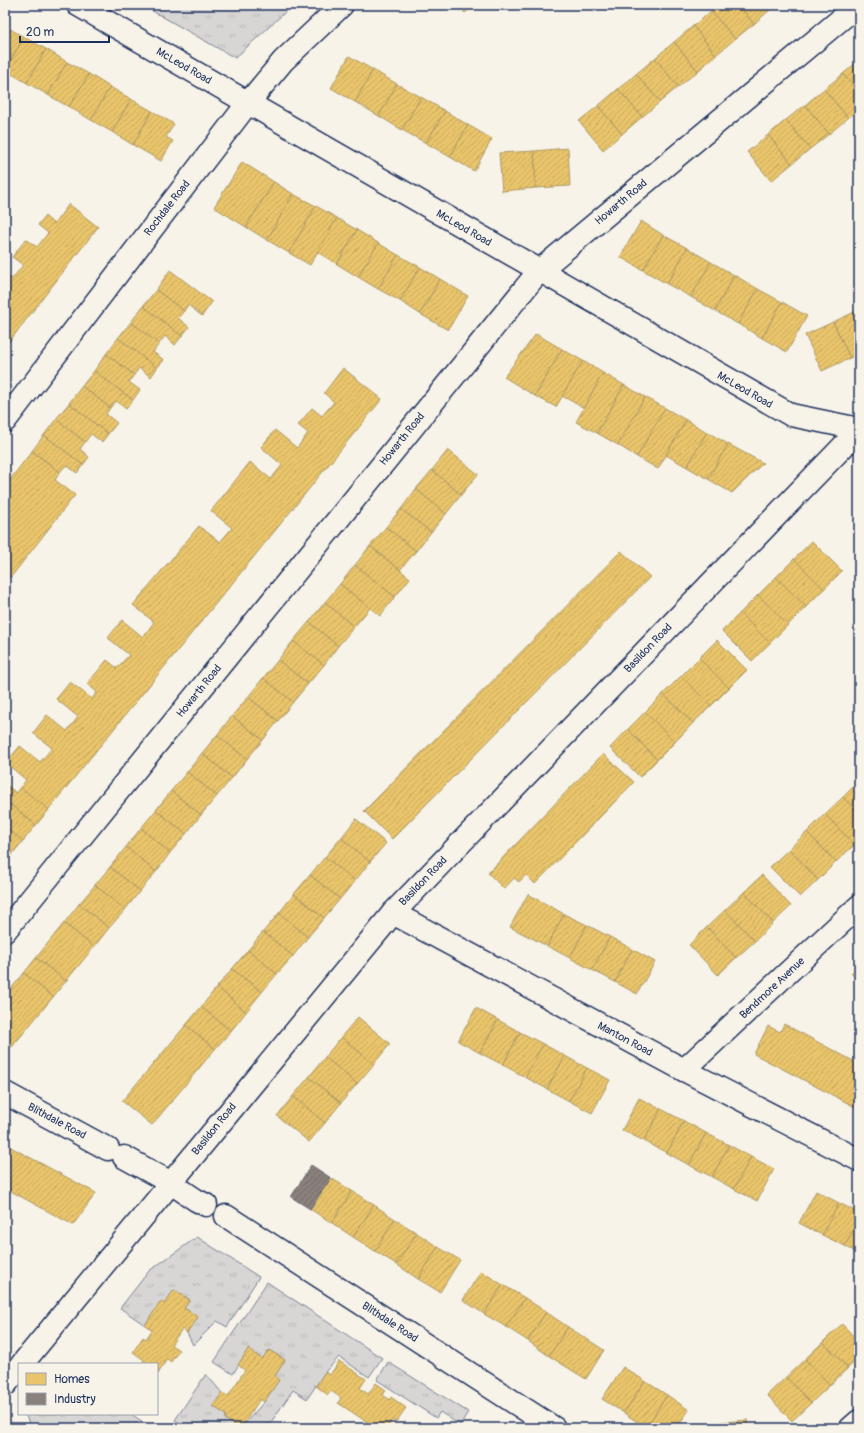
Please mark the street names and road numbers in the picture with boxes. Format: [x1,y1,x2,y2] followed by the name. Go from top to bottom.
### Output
[154,45,214,87] street label: McLeod Road
[592,176,650,228] street label: Howarth Road
[141,178,193,238] street label: Rochdale Road
[434,207,494,249] street label: McLeod Road
[715,369,775,411] street label: McLeod Road
[377,410,427,468] street label: Howarth Road
[621,621,675,675] street label: Basildon Road
[174,662,224,720] street label: Howarth Road
[396,854,450,908] street label: Basildon Road
[737,954,808,1021] street label: Bendmore Avenue
[595,1019,655,1059] street label: Manton Road
[26,1100,88,1142] street label: Blithdale Road
[189,1100,239,1158] street label: Basildon Road
[360,1299,420,1345] street label: Blithdale Road

